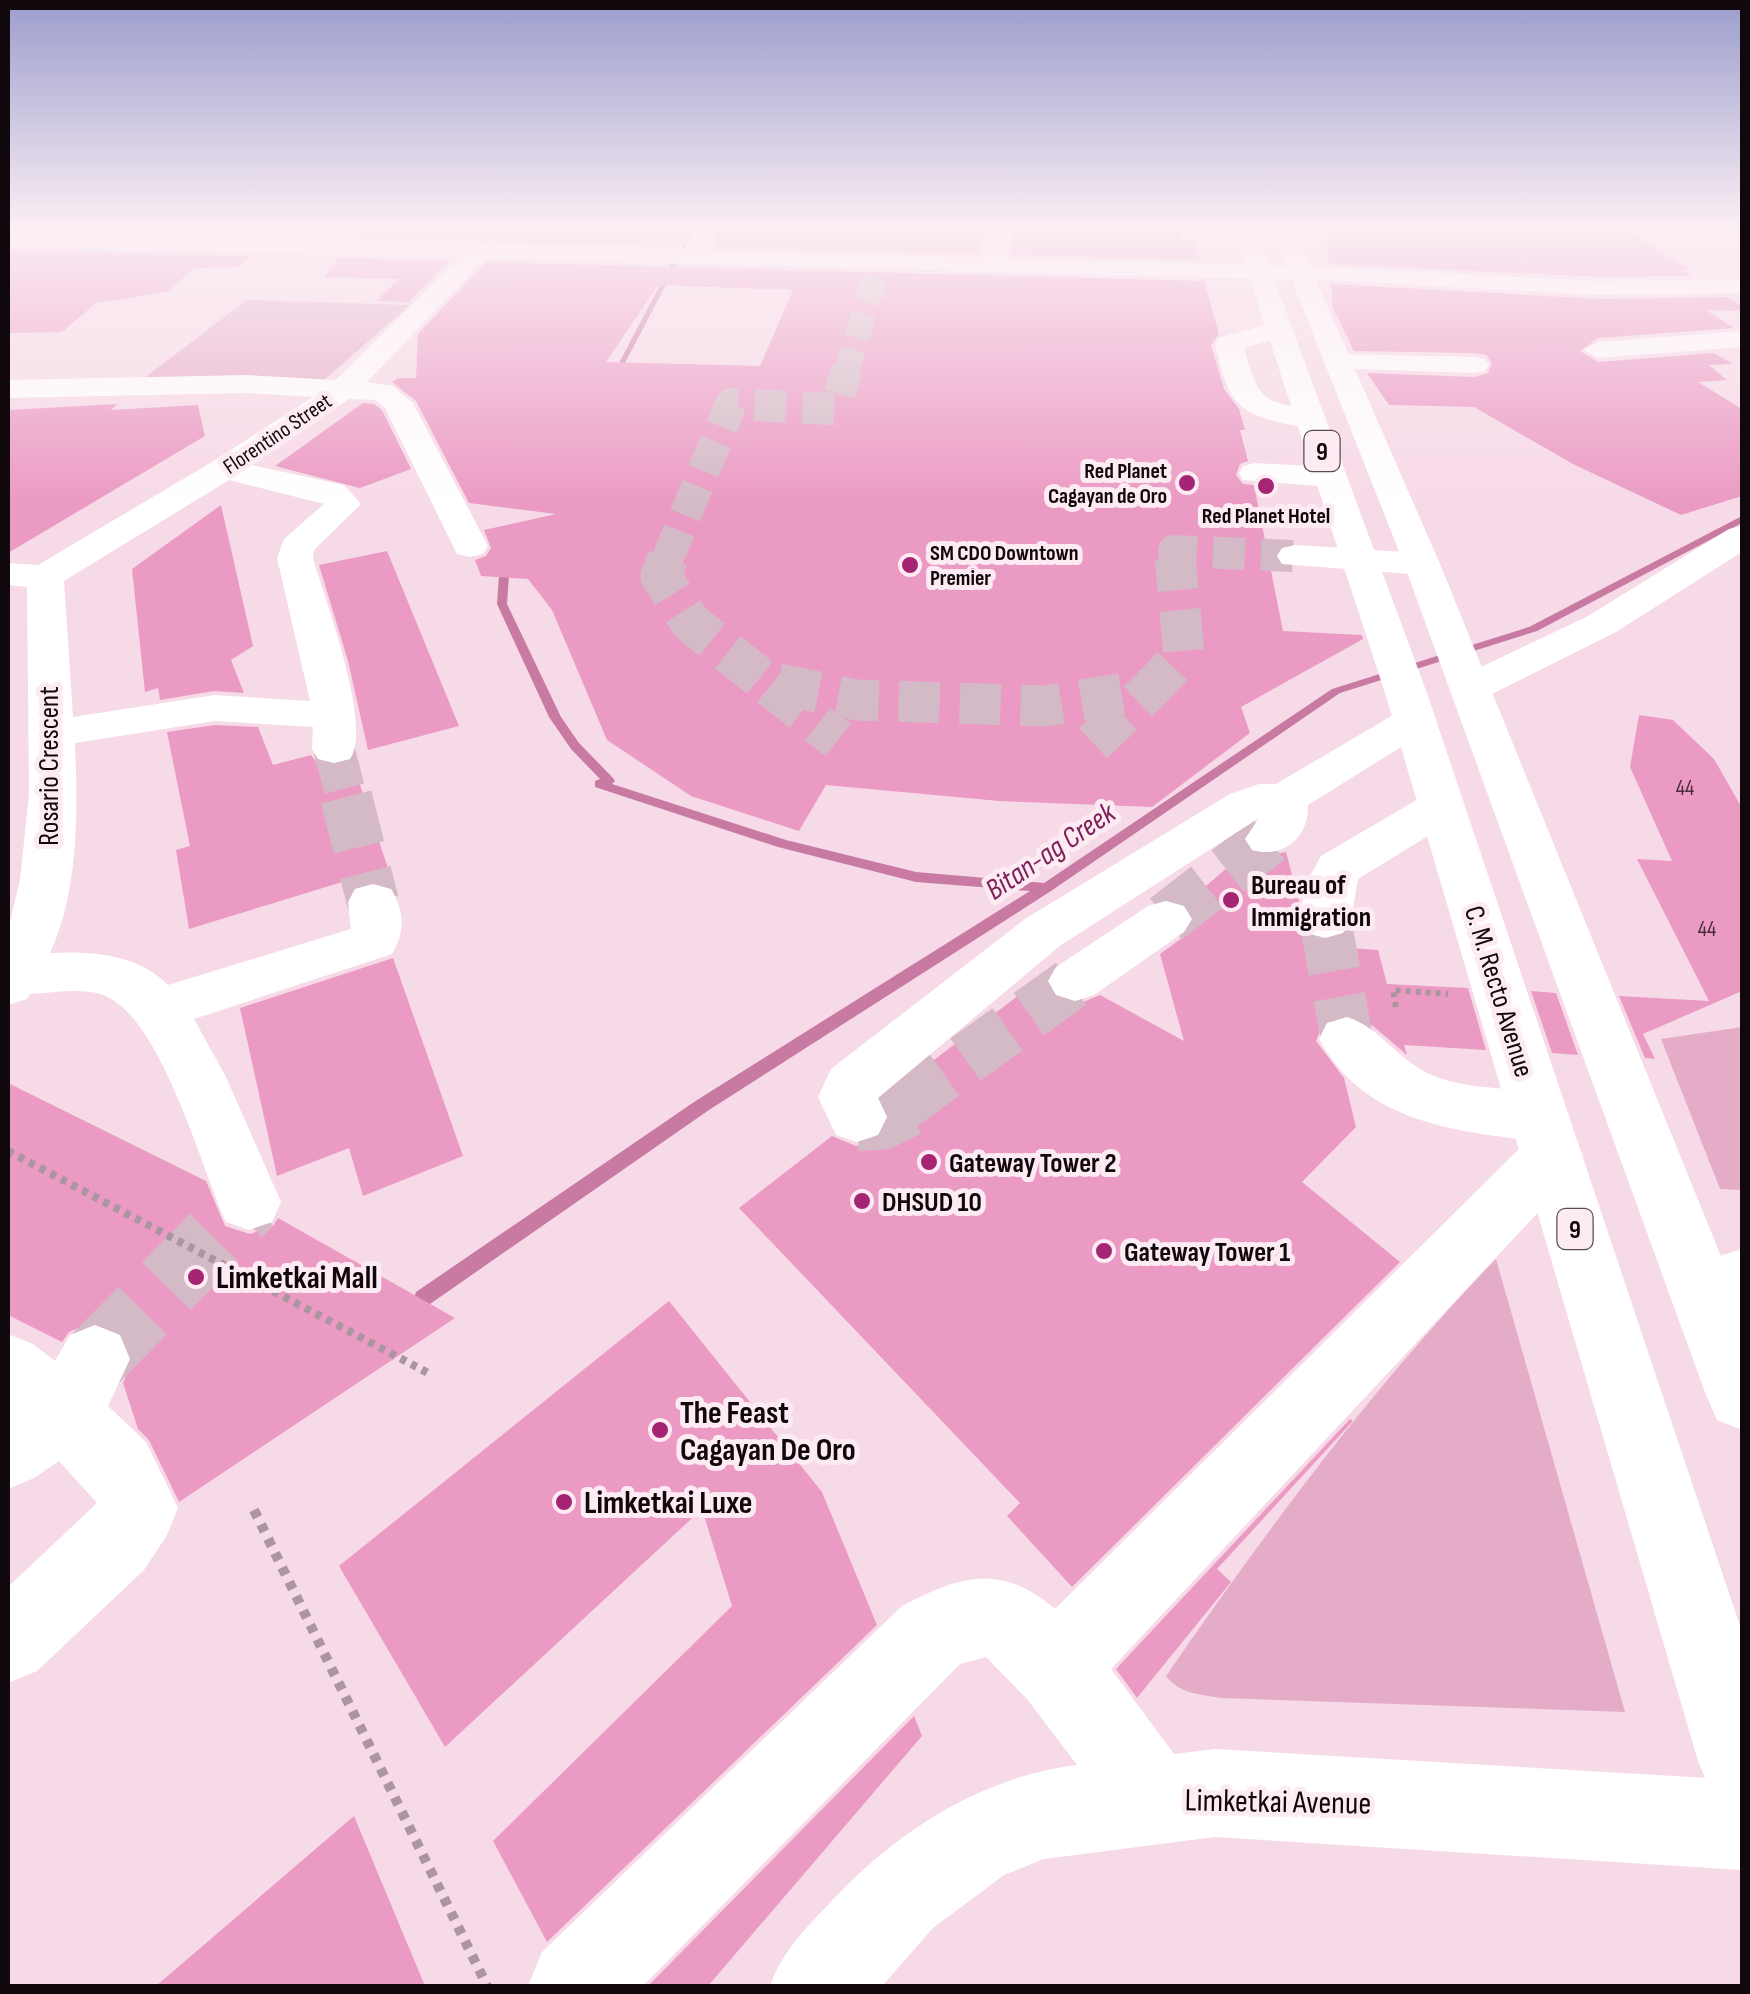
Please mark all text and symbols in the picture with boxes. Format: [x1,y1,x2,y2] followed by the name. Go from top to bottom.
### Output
[218,388,338,480] street label: Florentino Street
[1304,431,1340,471] road number: 9
[1048,458,1167,510] place label: Red Planet Cagayan de Oro
[1176,472,1198,494] marker: Red Planet Cagayan de Oro
[1255,475,1277,497] marker: Red Planet Hotel
[1202,503,1330,530] place label: Red Planet Hotel
[930,540,1079,592] place label: SM CDO Downtown Premier
[899,554,921,576] marker: SM CDO Downtown Premier
[33,686,66,846] street label: Rosario Crescent
[1676,775,1694,802] house number: 44
[979,795,1123,908] water label: Bitan-ag Creek
[1251,869,1371,934] place label: Bureau of Immigration
[1220,889,1242,911] marker: Bureau of Immigration
[1457,902,1540,1081] street label: C. M. Recto Avenue
[1698,916,1716,943] house number: 44
[949,1147,1116,1180] place label: Gateway Tower 2
[918,1151,940,1173] marker: Gateway Tower 2
[882,1186,982,1219] place label: DHSUD 10
[851,1190,873,1212] marker: DHSUD 10
[1558,1209,1592,1249] road number: 9
[1124,1236,1290,1269] place label: Gateway Tower 1
[1093,1240,1115,1262] marker: Gateway Tower 1
[216,1259,378,1298] place label: Limketkai Mall
[185,1266,207,1288] marker: Limketkai Mall
[680,1394,856,1470] place label: The Feast Cagayan De Oro
[649,1419,671,1441] marker: The Feast Cagayan De Oro
[584,1484,752,1523] place label: Limketkai Luxe
[553,1491,575,1513] marker: Limketkai Luxe
[1184,1781,1372,1824] street label: Limketkai Avenue

